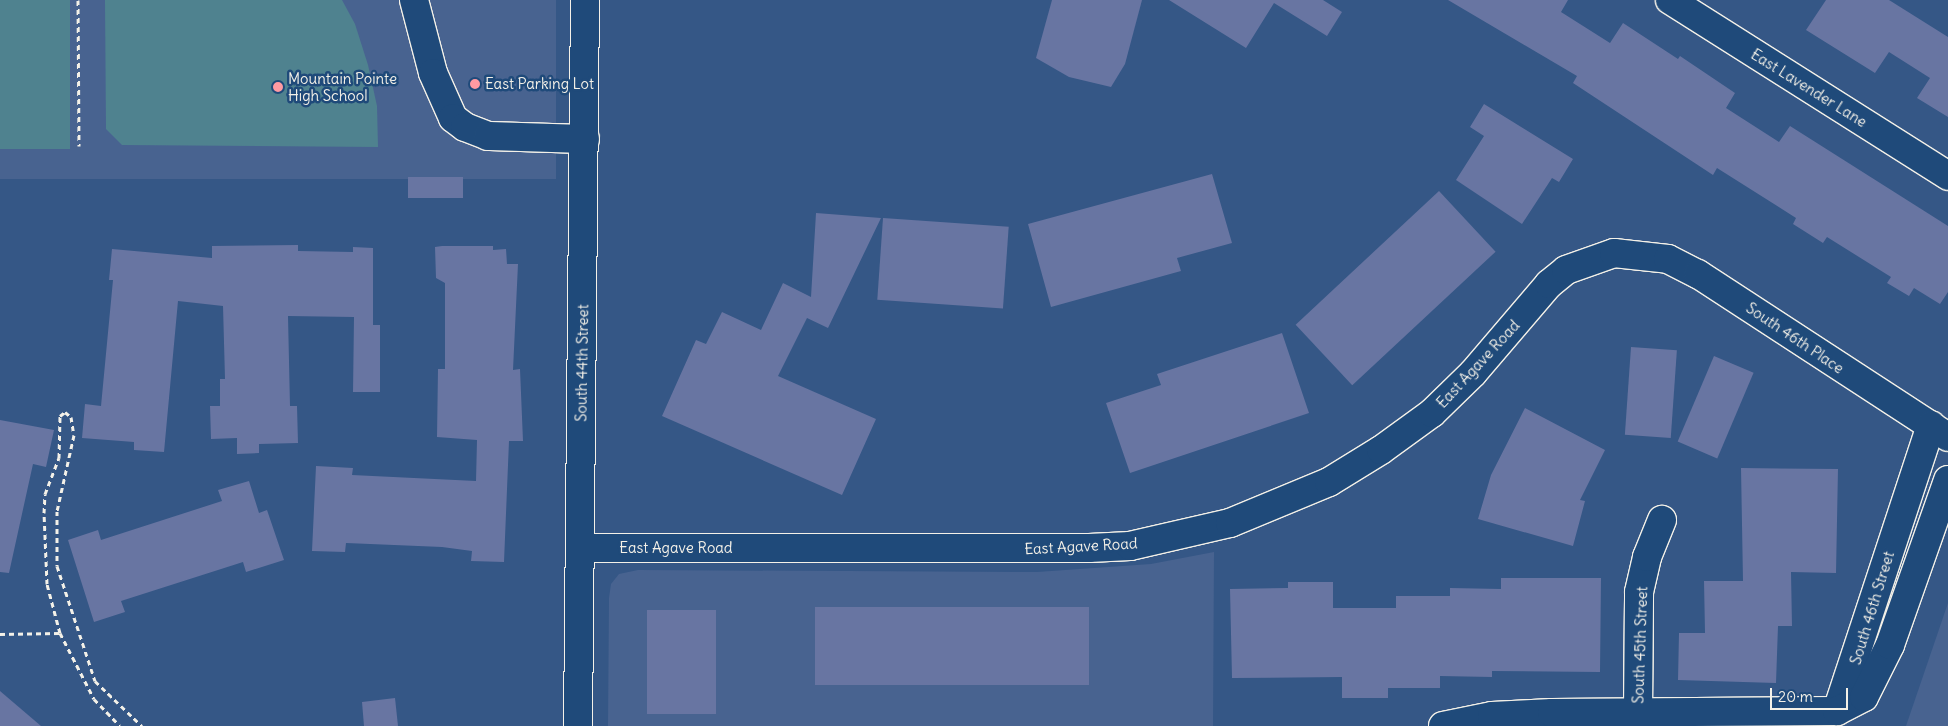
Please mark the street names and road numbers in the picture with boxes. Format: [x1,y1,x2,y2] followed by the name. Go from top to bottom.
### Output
[1748,45,1870,131] street label: East Lavender Lane
[1743,299,1847,377] street label: South 46th Place
[572,304,592,422] street label: South 44th Street
[1433,316,1523,412] street label: East Agave Road
[1024,534,1138,558] street label: East Agave Road
[619,539,733,557] street label: East Agave Road
[1846,549,1898,667] street label: South 46th Street
[1629,586,1651,704] street label: South 45th Street

